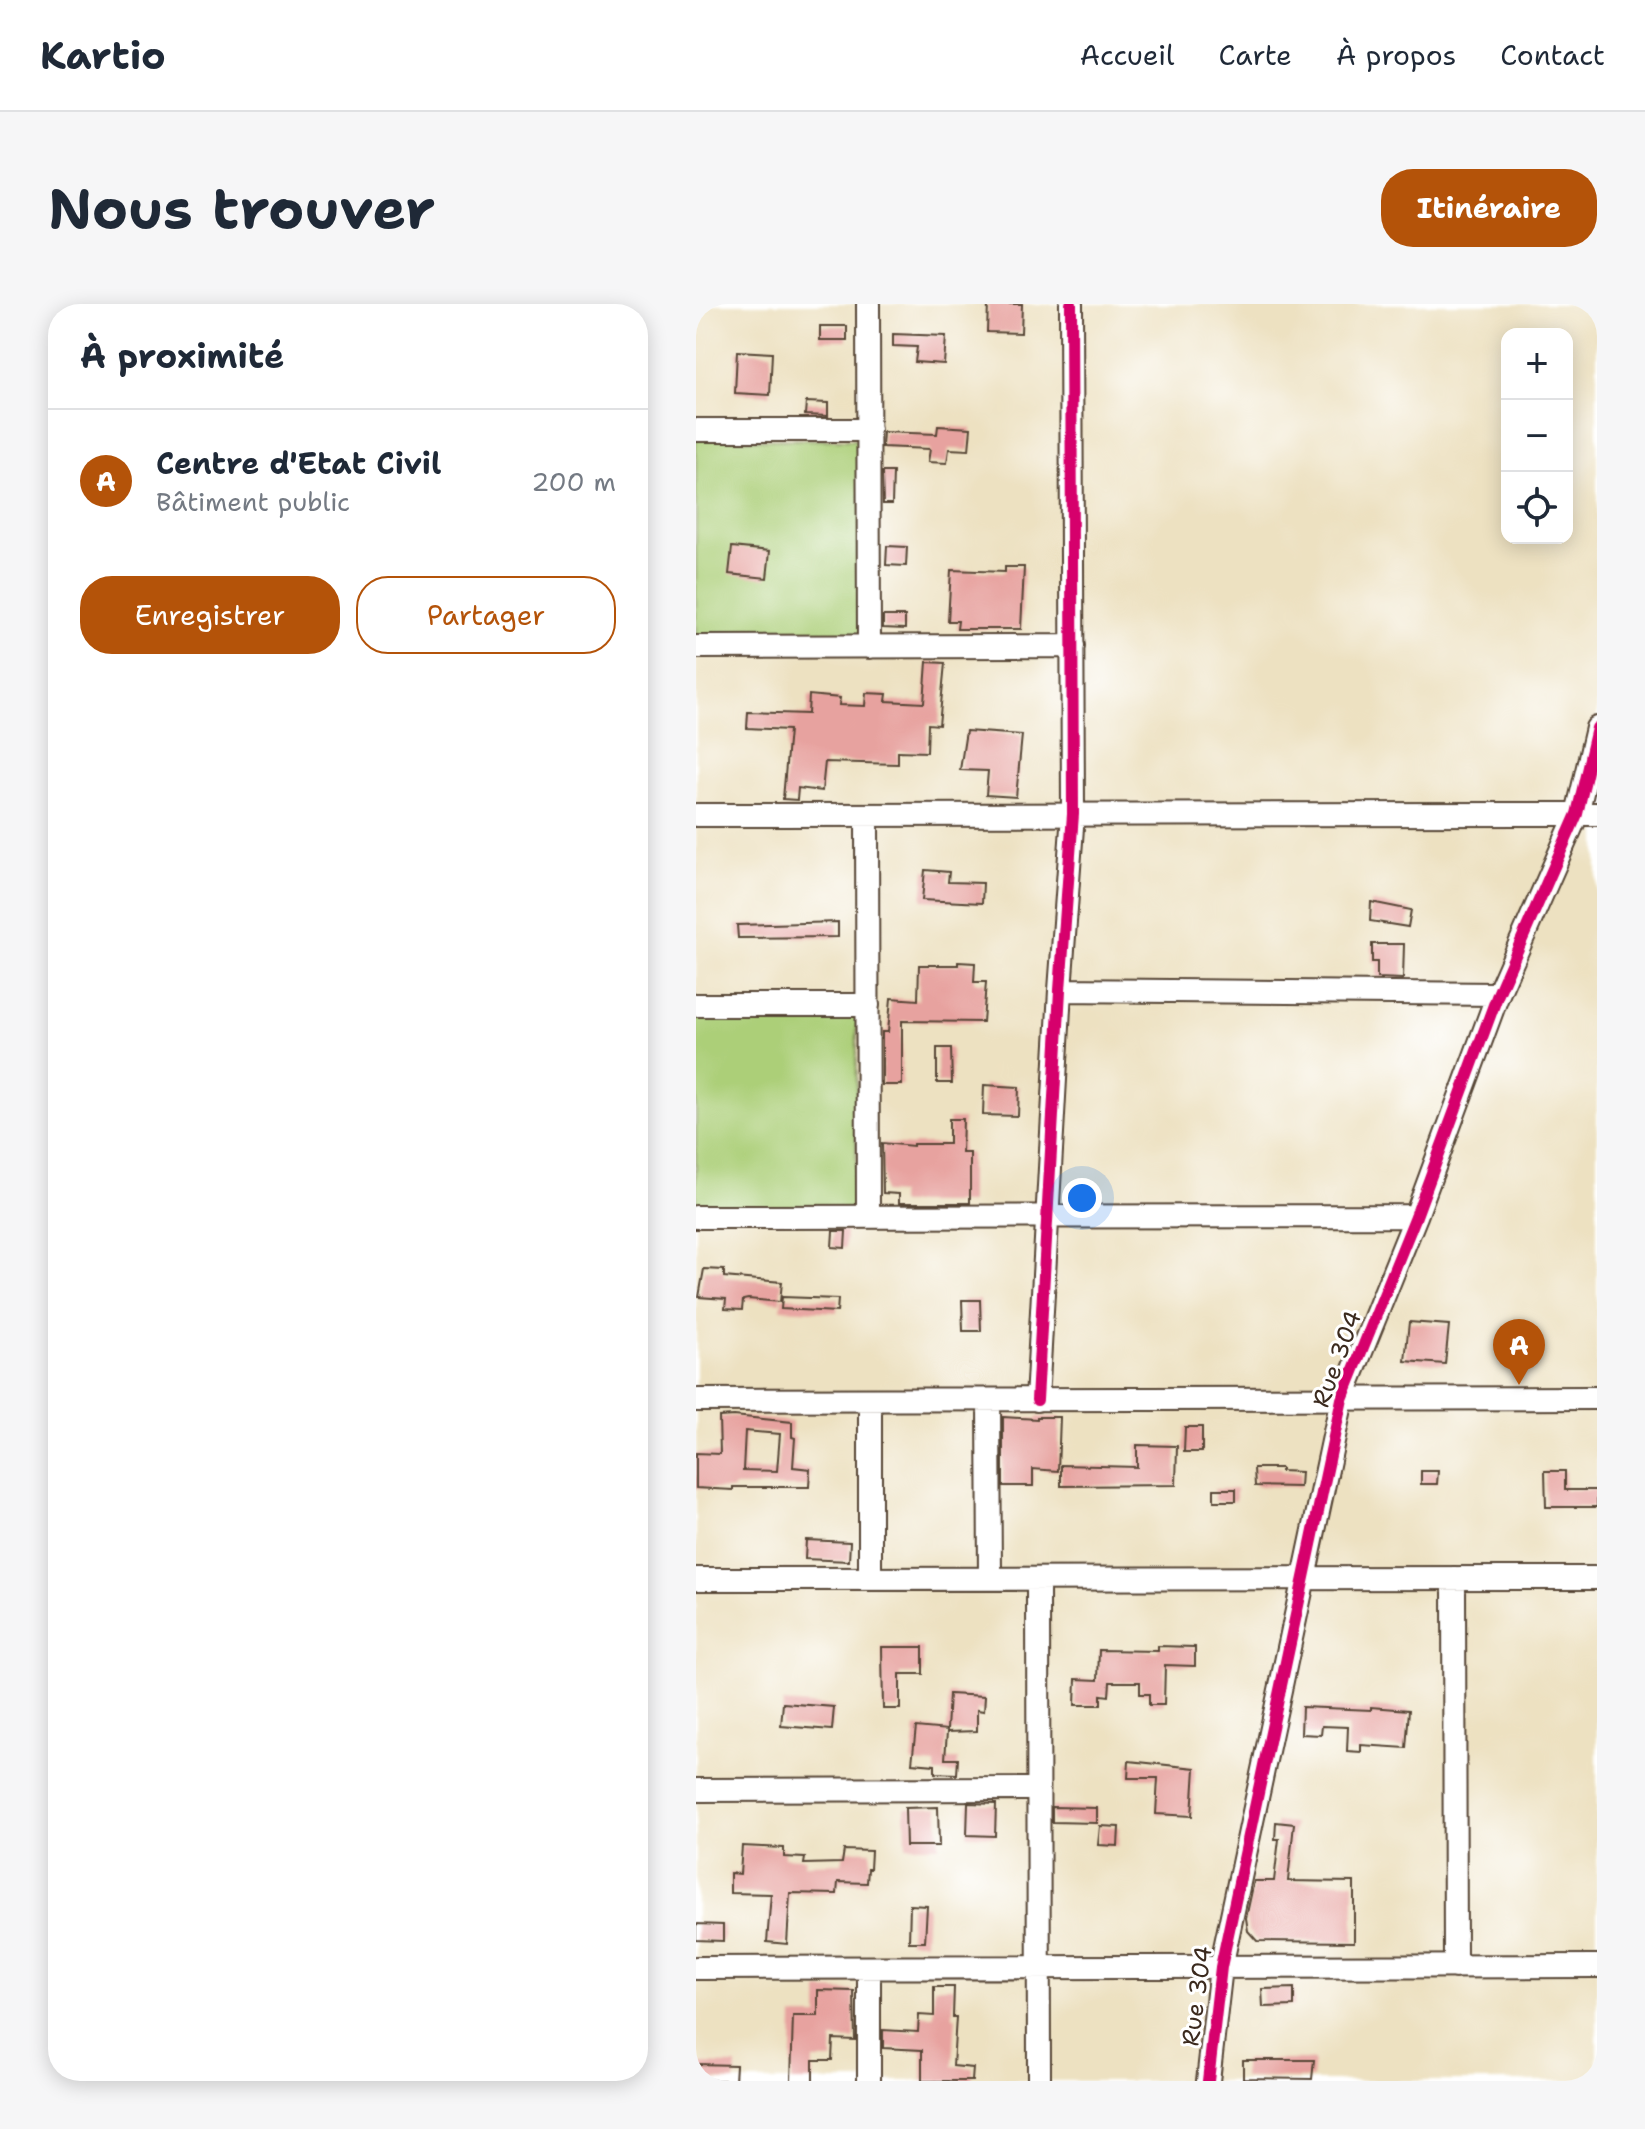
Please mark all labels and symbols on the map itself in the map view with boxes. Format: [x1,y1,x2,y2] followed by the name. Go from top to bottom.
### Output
[1062,1178,1102,1218] your location
[1305,1306,1369,1412] street label: Rue 304
[1493,1319,1545,1385] pin: A
[1174,1944,1220,2048] street label: Rue 304

